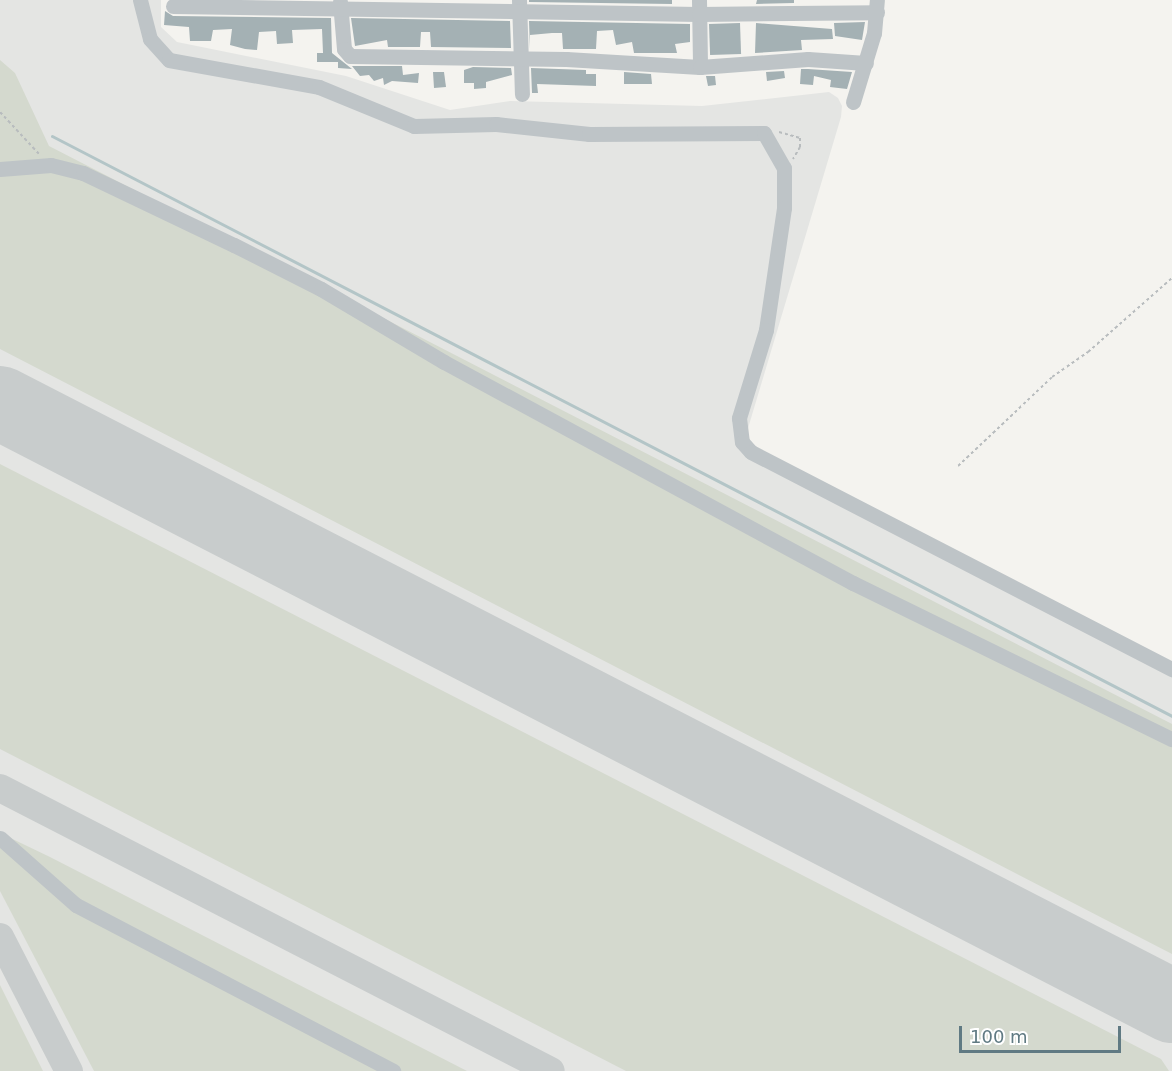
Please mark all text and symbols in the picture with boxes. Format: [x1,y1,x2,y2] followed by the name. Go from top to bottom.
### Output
[962,1014,1124,1052] scale bar
[970,1026,1028,1047] text: 100 m

